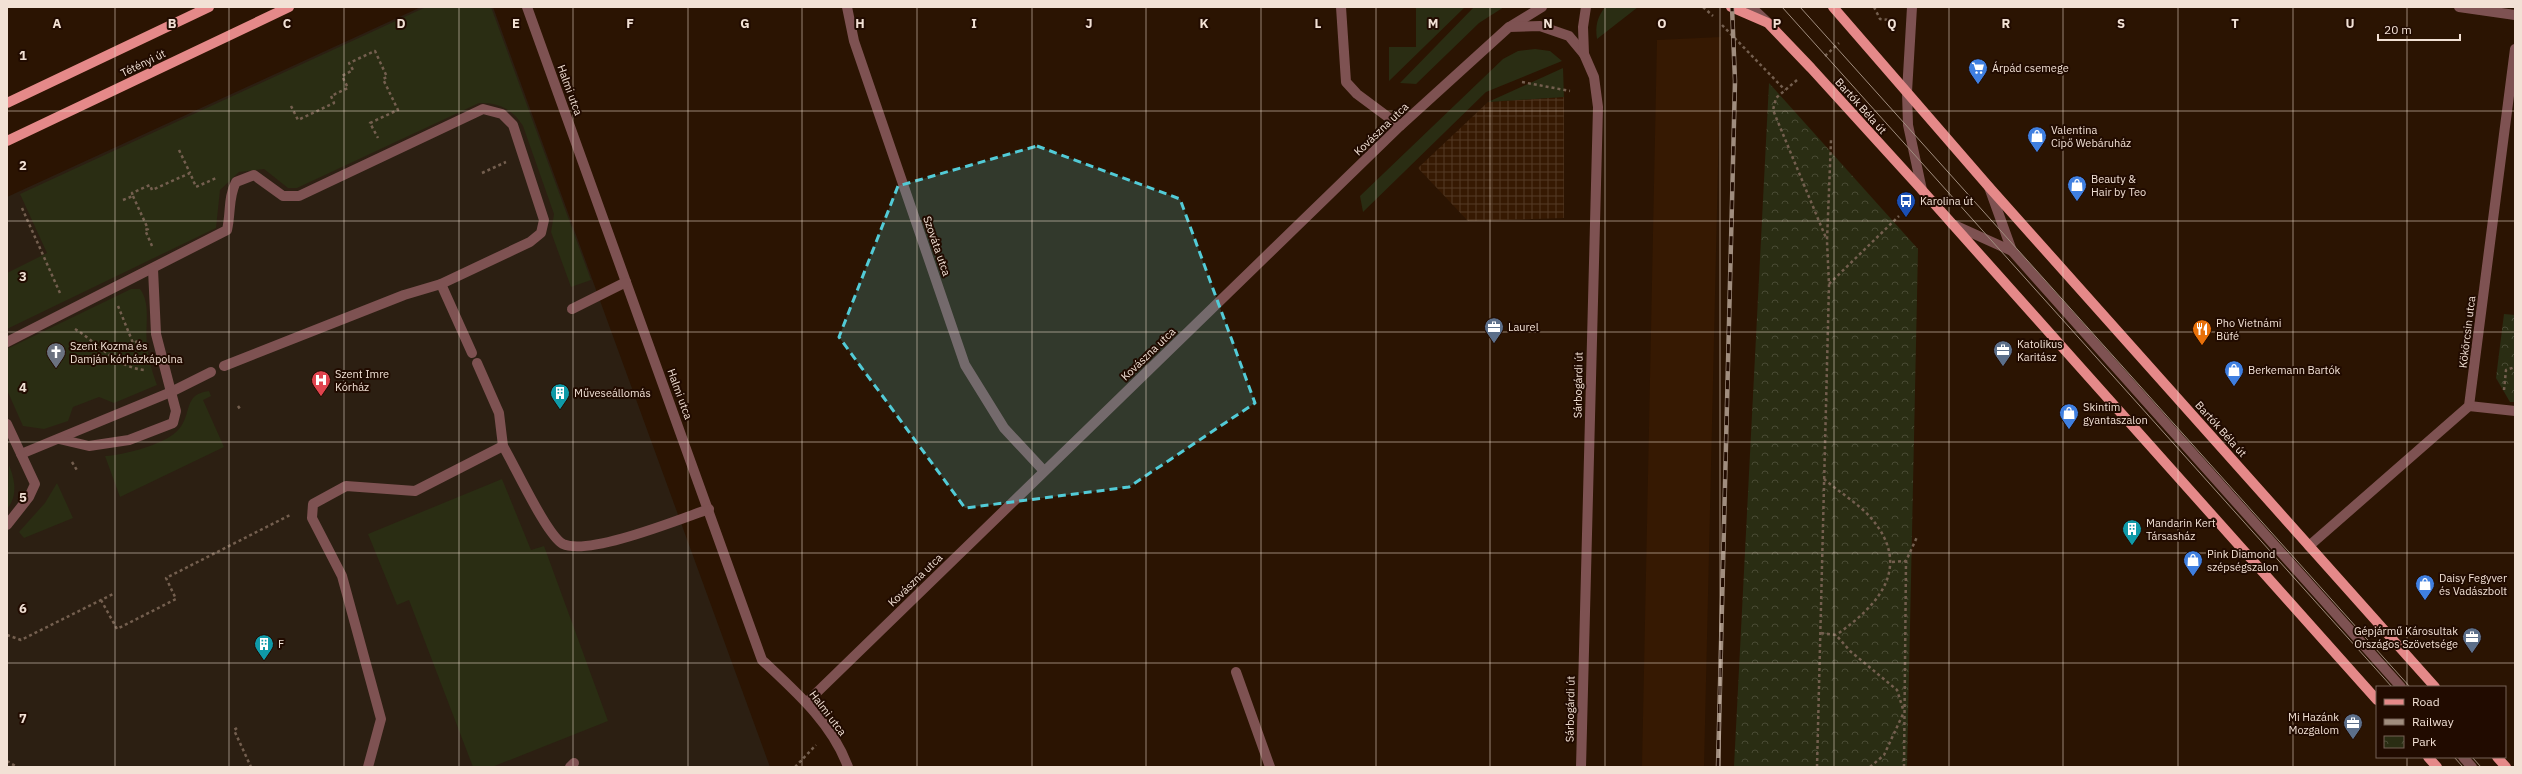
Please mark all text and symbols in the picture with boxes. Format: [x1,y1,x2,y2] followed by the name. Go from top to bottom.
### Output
[53,15,62,32] text: A
[168,15,177,32] text: B
[283,15,292,32] text: C
[396,15,406,32] text: D
[512,15,520,32] text: E
[626,15,634,32] text: F
[740,15,750,32] text: G
[855,15,865,32] text: H
[971,15,977,32] text: I
[1085,15,1093,32] text: J
[1199,15,1209,32] text: K
[1315,15,1322,32] text: L
[1428,15,1438,32] text: M
[1543,15,1553,32] text: N
[1657,15,1667,32] text: O
[1773,15,1782,32] text: P
[1887,15,1897,32] text: Q
[2002,15,2011,32] text: R
[2117,15,2125,32] text: S
[2231,15,2239,32] text: T
[2345,15,2355,32] text: U
[2378,16,2460,42] scale bar
[2384,22,2412,37] text: 20 m
[118,46,168,80] street label: Tétényi út
[19,47,27,64] text: 1
[1967,57,1989,85] supermarket icon: Árpád csemege
[1992,61,2069,75] place label: Árpád csemege
[554,63,586,117] street label: Halmi utca
[1832,75,1890,137] street label: Bartók Béla út
[1351,99,1411,159] street label: Kovászna utca
[2051,123,2131,150] place label: Valentina Cipő Webáruház
[2026,125,2048,153] shop icon: Valentina Cipő Webáruház
[19,157,27,174] text: 2
[2091,172,2146,199] place label: Beauty & Hair by Teo
[2066,174,2088,202] shop icon: Beauty & Hair by Teo
[1895,190,1917,218] bus stop icon: Karolina út
[1920,194,1974,208] place label: Karolina út
[920,214,954,278] street label: Szováta utca
[19,268,27,285] text: 3
[2456,295,2478,369] street label: Kökörcsin utca
[1483,316,1505,344] office icon: Laurel
[2216,316,2282,343] place label: Pho Vietnámi Büfé
[2191,318,2213,346] restaurant icon: Pho Vietnámi Büfé
[1508,320,1539,334] place label: Laurel
[1118,324,1178,384] street label: Kovászna utca
[2017,337,2063,364] place label: Katolikus Karitász
[70,339,183,366] place label: Szent Kozma és Damján kórházkápolna
[1992,339,2014,367] office icon: Katolikus Karitász
[45,341,67,369] church icon: Szent Kozma és Damján kórházkápolna
[1570,352,1586,418] street label: Sárbogárdi út
[2223,359,2245,387] shop icon: Berkemann Bartók
[2248,363,2341,377] place label: Berkemann Bartók
[335,367,389,394] place label: Szent Imre Kórház
[664,367,696,421] street label: Halmi utca
[310,369,332,397] hospital icon: Szent Imre Kórház
[19,379,27,396] text: 4
[549,382,571,410] building icon: Műveseállomás
[574,386,651,400] place label: Műveseállomás
[2192,398,2250,460] street label: Bartók Béla út
[2083,400,2148,427] place label: Skintim gyantaszalon
[2058,402,2080,430] shop icon: Skintim gyantaszalon
[19,489,27,506] text: 5
[2146,516,2216,543] place label: Mandarin Kert Társasház
[2121,518,2143,546] building icon: Mandarin Kert Társasház
[2207,547,2279,574] place label: Pink Diamond szépségszalon
[2182,549,2204,577] shop icon: Pink Diamond szépségszalon
[885,550,945,610] street label: Kovászna utca
[2439,571,2507,598] place label: Daisy Fegyver és Vadászbolt
[2414,573,2436,601] shop icon: Daisy Fegyver és Vadászbolt
[19,600,27,617] text: 6
[2354,624,2458,651] place label: Gépjármű Károsultak Országos Szövetsége
[2461,626,2483,654] office icon: Gépjármű Károsultak Országos Szövetsége
[253,633,275,661] building icon: F
[278,637,284,651] place label: F
[1562,676,1578,742] street label: Sárbogárdi út
[2376,686,2506,758] legend
[806,688,850,738] street label: Halmi utca
[2412,694,2440,709] text: Road
[19,710,27,727] text: 7
[2288,710,2339,737] place label: Mi Hazánk Mozgalom
[2342,712,2364,740] office icon: Mi Hazánk Mozgalom
[2412,714,2454,729] text: Railway
[2412,734,2437,749] text: Park

